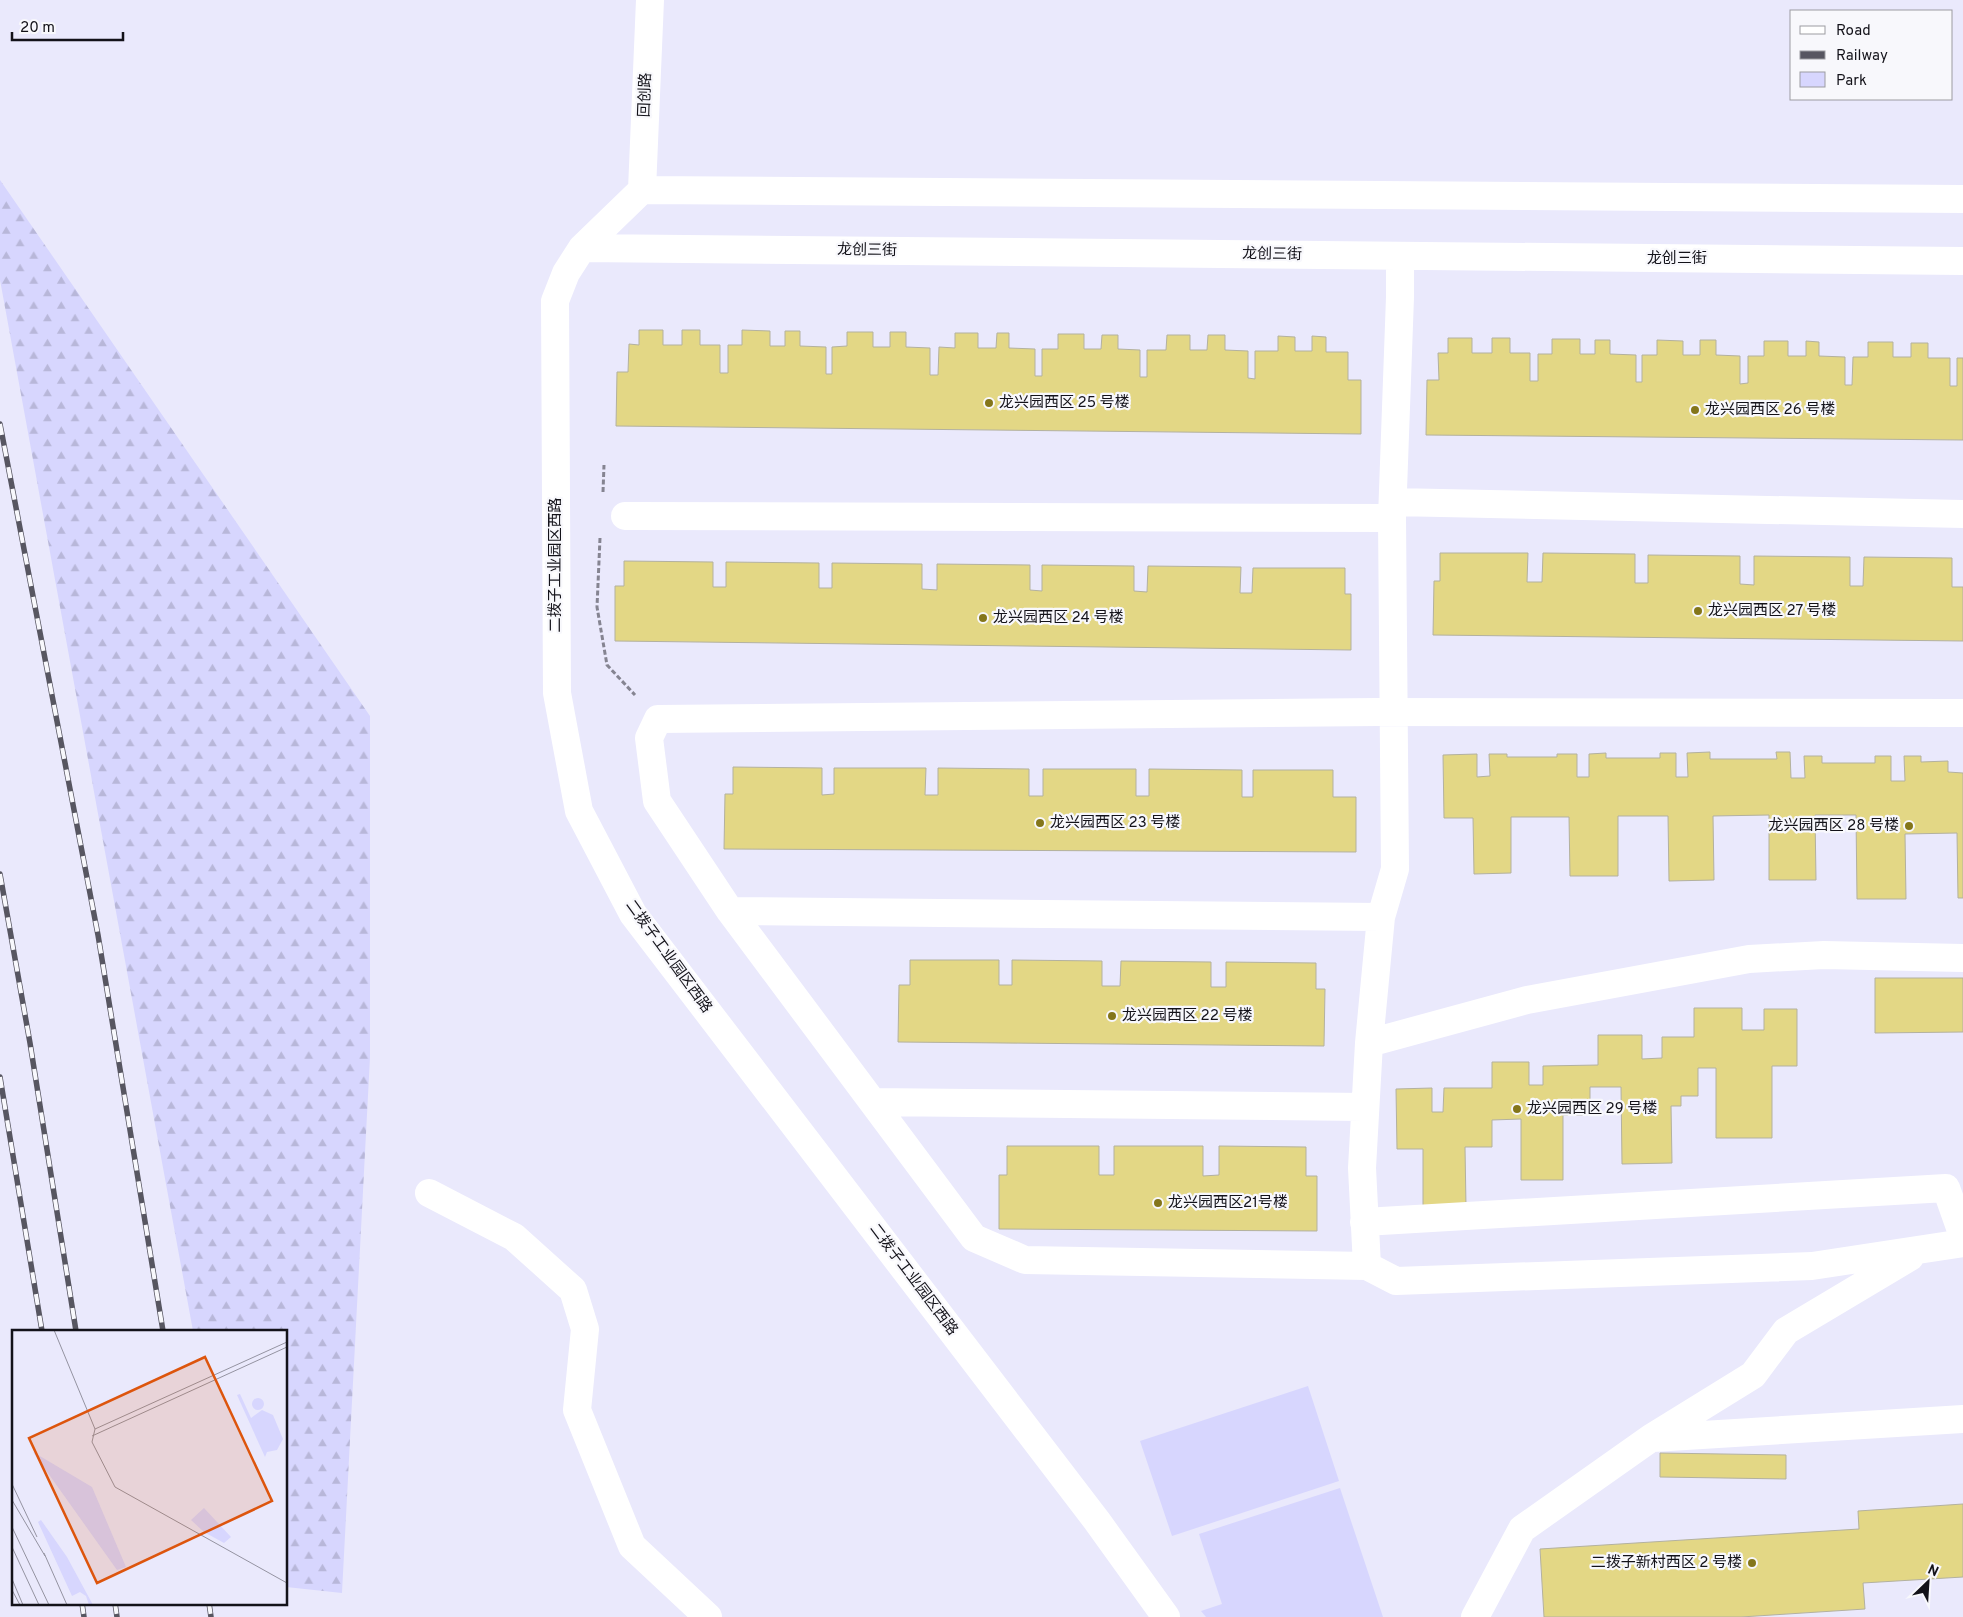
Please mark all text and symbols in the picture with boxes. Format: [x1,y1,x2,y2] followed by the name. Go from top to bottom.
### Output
[12,10,124,42] scale bar
[1790,10,1953,100] legend
[20,19,55,38] text: 20 m
[1836,22,1871,41] text: Road
[1836,47,1888,66] text: Railway
[635,72,656,118] street label: 回创路
[1836,72,1867,91] text: Park
[837,240,897,261] street label: 龙创三街
[1242,244,1302,265] street label: 龙创三街
[1647,249,1707,269] street label: 龙创三街
[999,393,1130,413] place label: 龙兴园西区 25 号楼
[983,397,995,409] marker: 龙兴园西区 25 号楼
[1705,400,1835,420] place label: 龙兴园西区 26 号楼
[1689,404,1701,416] marker: 龙兴园西区 26 号楼
[547,497,566,633] street label: 二拨子工业园区西路
[1708,601,1836,621] place label: 龙兴园西区 27 号楼
[1692,605,1704,617] marker: 龙兴园西区 27 号楼
[993,608,1123,628] place label: 龙兴园西区 24 号楼
[977,612,989,624] marker: 龙兴园西区 24 号楼
[1050,813,1180,833] place label: 龙兴园西区 23 号楼
[1769,816,1899,836] place label: 龙兴园西区 28 号楼
[1034,817,1046,829] marker: 龙兴园西区 23 号楼
[1903,820,1915,832] marker: 龙兴园西区 28 号楼
[621,897,715,1017] street label: 二拨子工业园区西路
[1122,1006,1252,1026] place label: 龙兴园西区 22 号楼
[1106,1010,1118,1022] marker: 龙兴园西区 22 号楼
[1527,1099,1657,1119] place label: 龙兴园西区 29 号楼
[1511,1103,1523,1115] marker: 龙兴园西区 29 号楼
[1168,1193,1288,1213] place label: 龙兴园西区21号楼
[1152,1197,1164,1209] marker: 龙兴园西区21号楼
[865,1220,961,1340] street label: 二拨子工业园区西路
[12,1330,288,1604] inset map
[1591,1553,1742,1573] place label: 二拨子新村西区 2 号楼
[1746,1557,1758,1569] marker: 二拨子新村西区 2 号楼
[1903,1557,1953,1607] north arrow
[1925,1562,1941,1581] text: N

